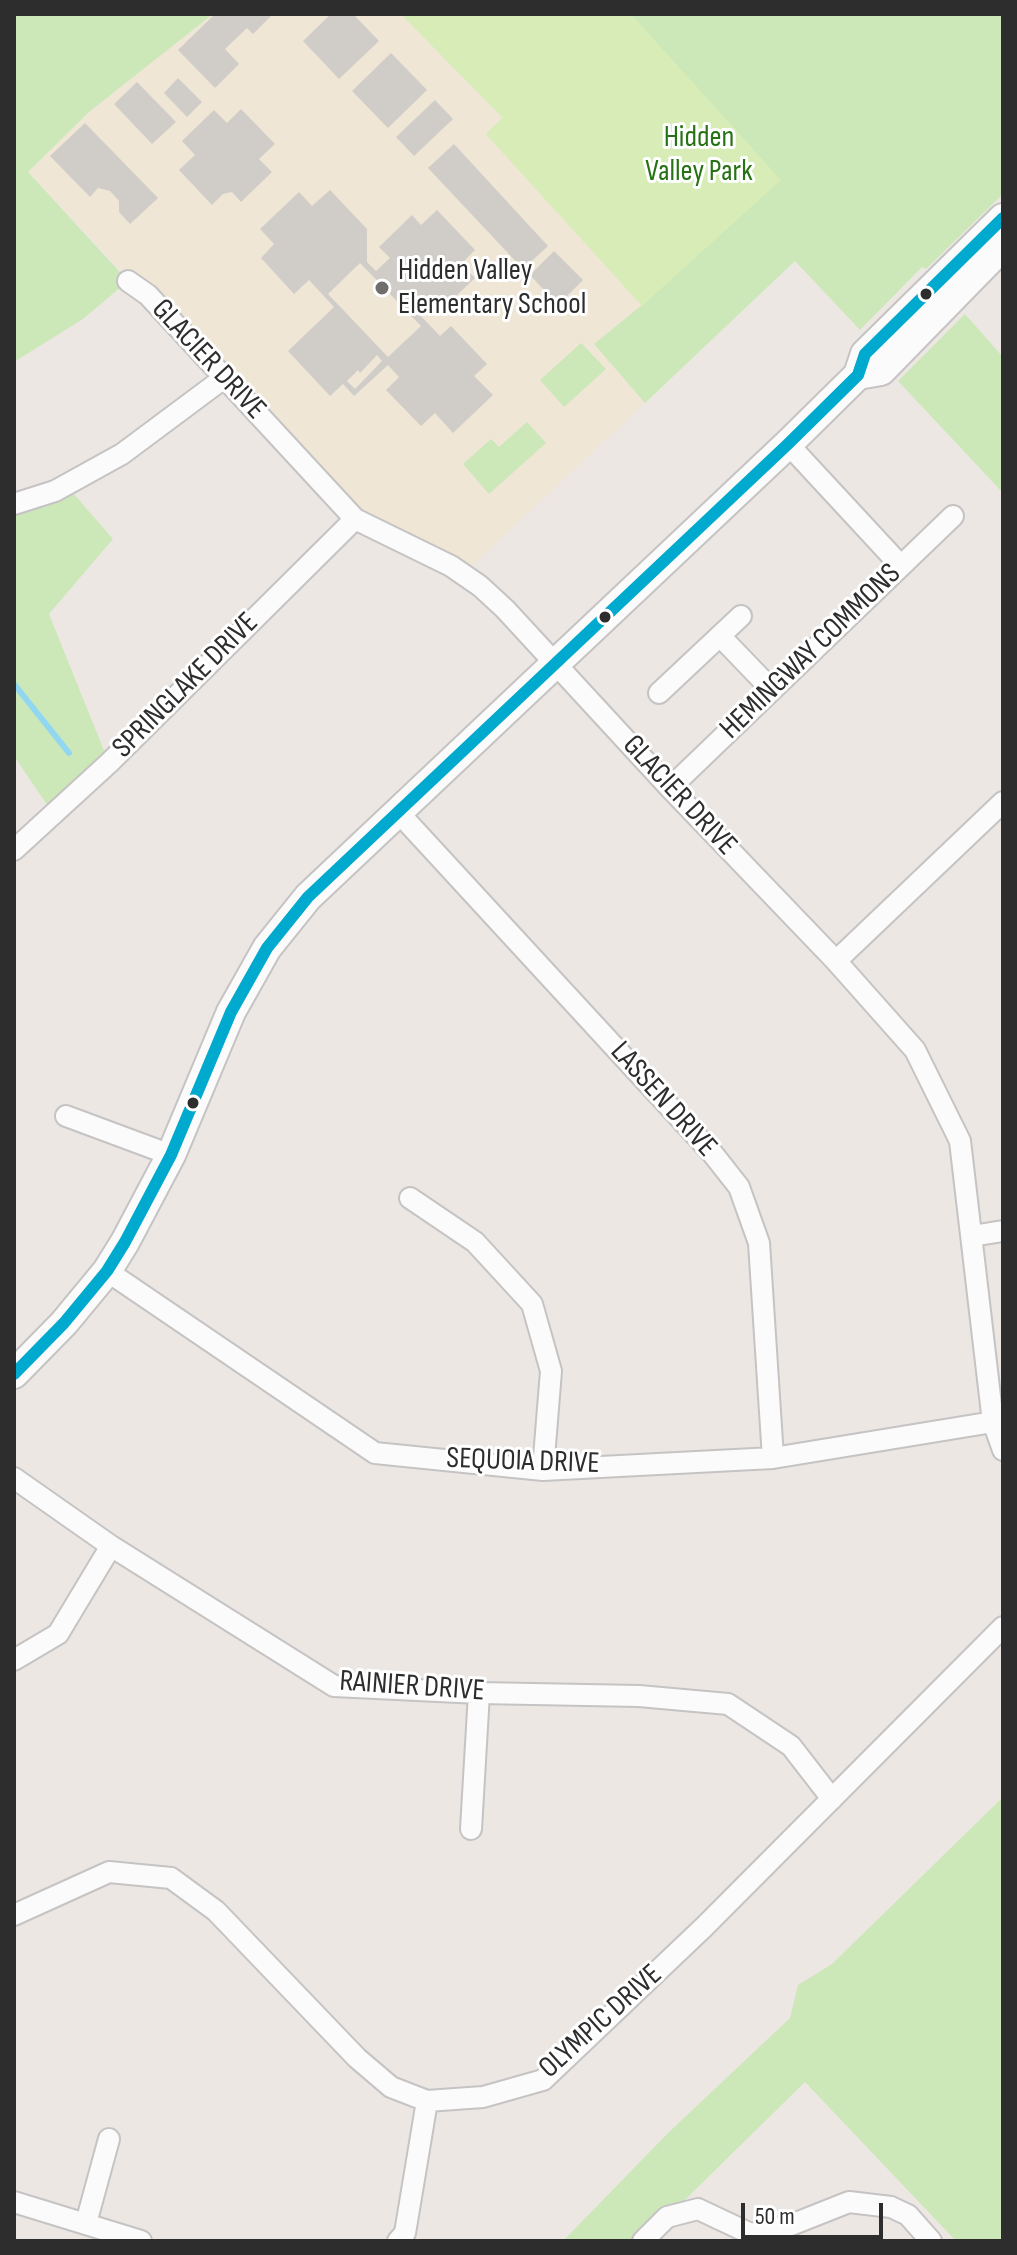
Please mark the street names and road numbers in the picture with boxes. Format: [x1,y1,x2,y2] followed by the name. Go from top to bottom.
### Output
[143,292,273,428] street label: GLACIER DRIVE
[713,557,909,747] street label: HEMINGWAY COMMONS
[106,606,266,766] street label: SPRINGLAKE DRIVE
[614,728,744,864] street label: GLACIER DRIVE
[602,1035,724,1165] street label: LASSEN DRIVE
[446,1441,600,1483] street label: SEQUOIA DRIVE
[338,1664,486,1710] street label: RAINIER DRIVE
[532,1957,670,2087] street label: OLYMPIC DRIVE

